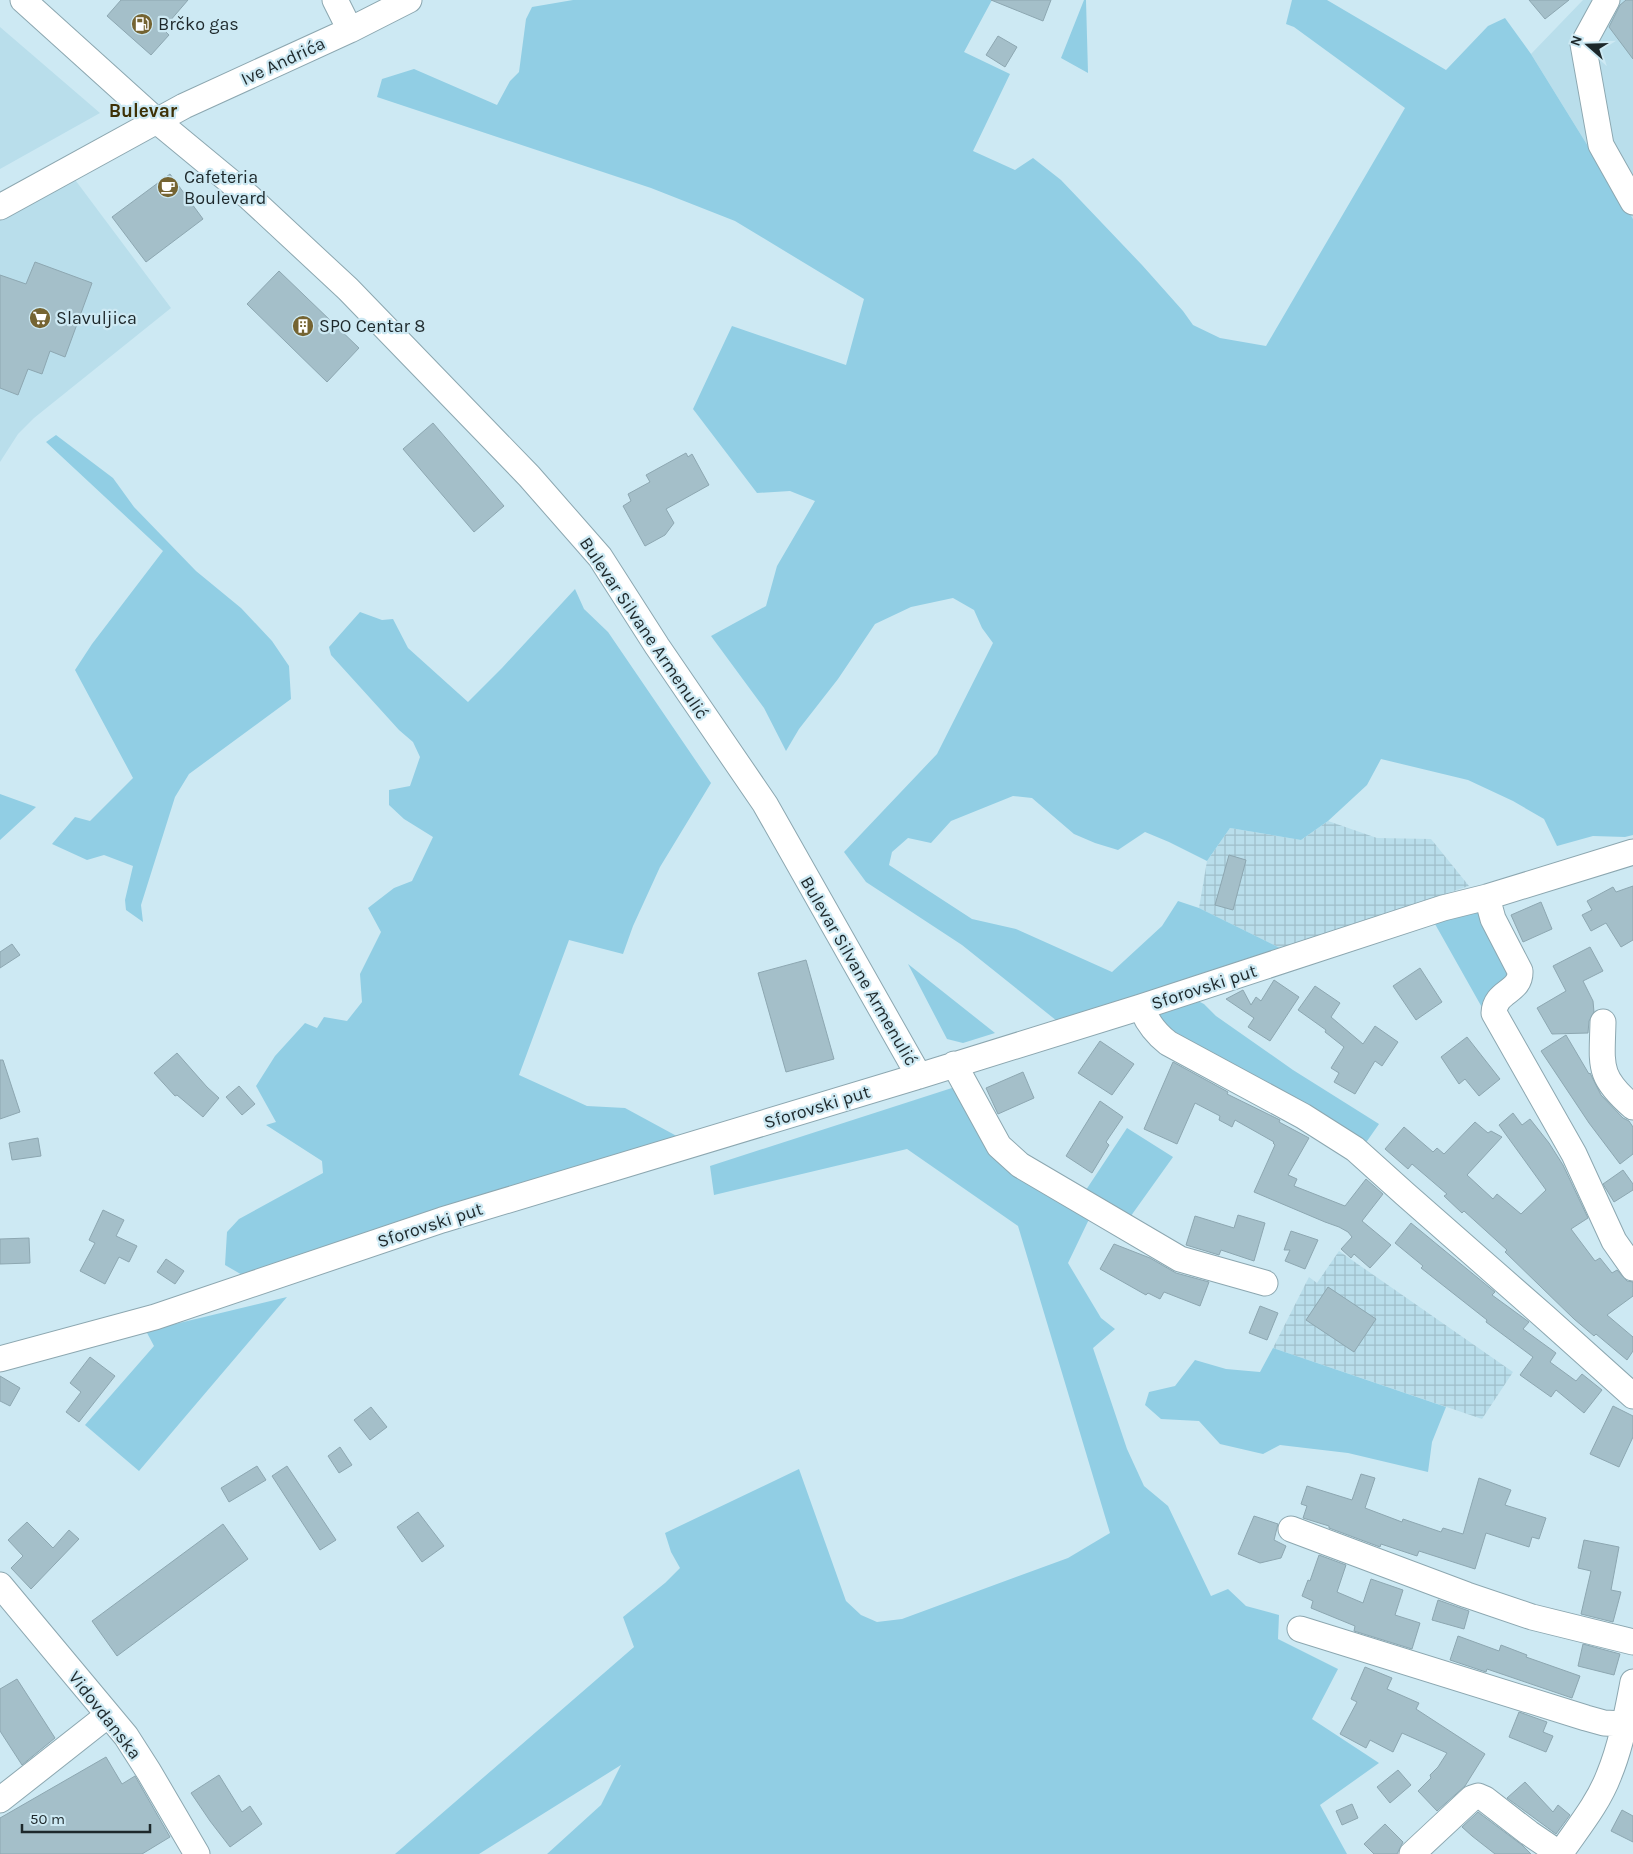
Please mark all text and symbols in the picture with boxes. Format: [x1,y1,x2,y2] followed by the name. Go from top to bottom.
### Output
[130,12,154,36] fuel station icon: Brčko gas
[158,13,239,35] place label: Brčko gas
[1563,20,1613,70] north arrow
[237,32,329,90] street label: Ive Andrića
[1567,33,1586,48] text: N
[109,100,178,122] district label: Bulevar
[184,166,266,209] place label: Cafeteria Boulevard
[156,175,180,199] cafe icon: Cafeteria Boulevard
[28,306,52,330] supermarket icon: Slavuljica
[56,307,137,329] place label: Slavuljica
[291,314,315,338] building icon: SPO Centar 8
[319,315,425,337] place label: SPO Centar 8
[575,533,713,723] street label: Bulevar Silvane Armenulić
[796,872,922,1070] street label: Bulevar Silvane Armenulić
[1148,960,1260,1014] street label: Sforovski put
[761,1080,873,1134] street label: Sforovski put
[374,1198,486,1252] street label: Sforovski put
[64,1666,146,1764] street label: Vidovdanska
[22,1802,150,1834] scale bar
[30,1810,65,1828] text: 50 m

